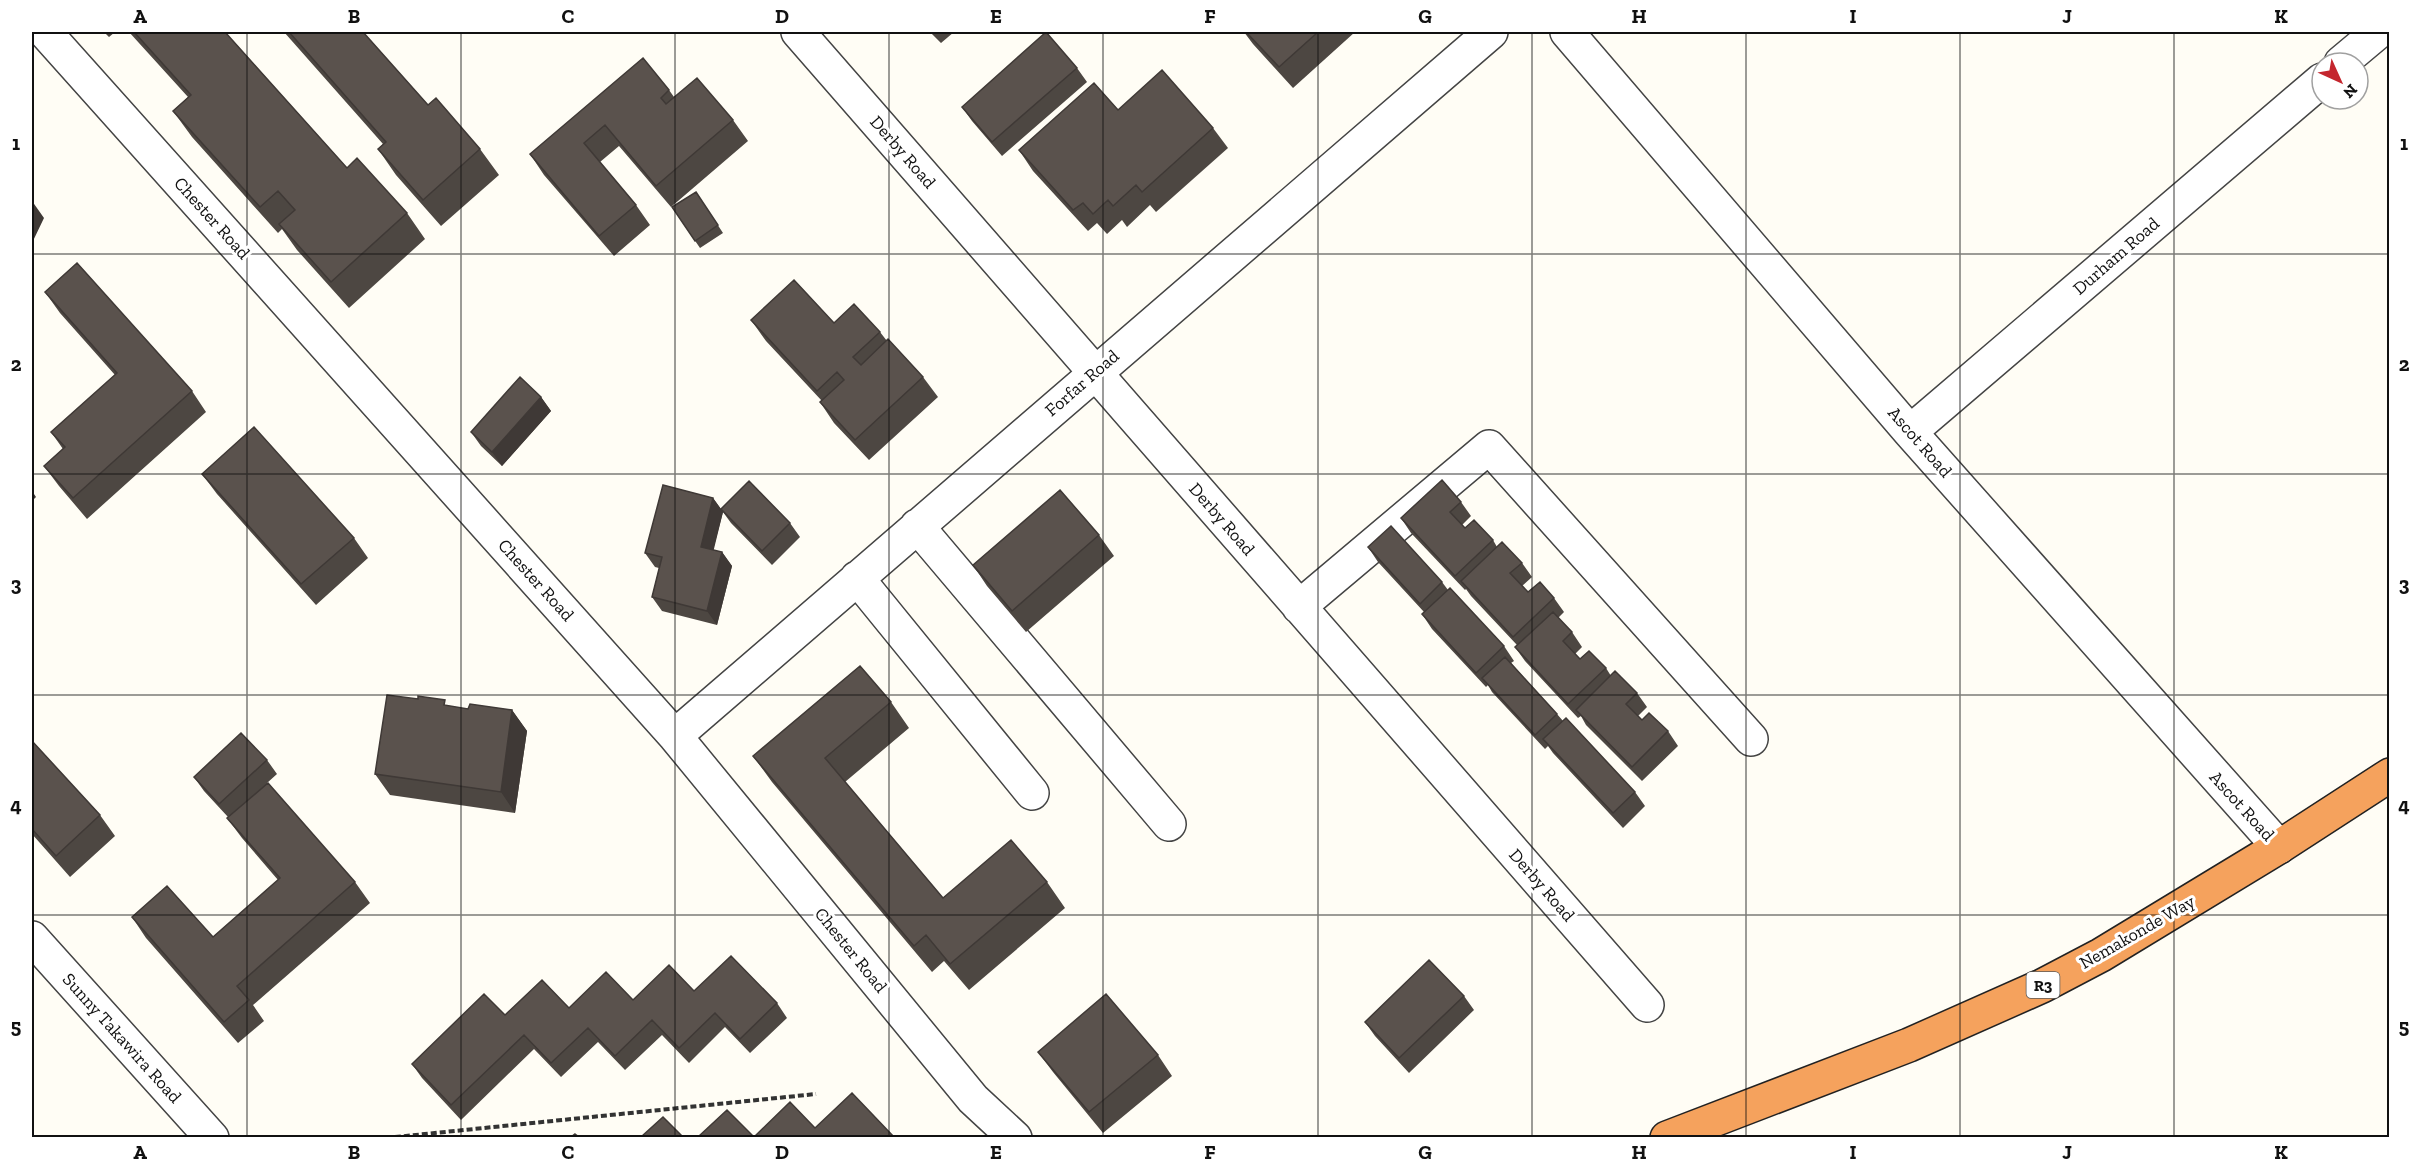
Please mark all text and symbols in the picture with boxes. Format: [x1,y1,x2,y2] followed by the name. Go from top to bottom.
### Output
[133,4,147,28] text: A
[348,4,360,28] text: B
[562,4,575,28] text: C
[775,4,789,28] text: D
[990,4,1002,28] text: E
[1204,4,1216,28] text: F
[1418,4,1432,28] text: G
[1631,4,1647,28] text: H
[1849,4,1857,28] text: I
[2062,4,2072,28] text: J
[2274,4,2288,28] text: K
[2310,51,2370,111] north arrow
[2339,80,2361,102] text: N
[865,111,941,193] street label: Derby Road
[12,131,20,155] text: 1
[2400,131,2408,155] text: 1
[169,172,255,264] street label: Chester Road
[2068,212,2164,300] street label: Durham Road
[1040,345,1124,421] street label: Forfar Road
[11,352,22,376] text: 2
[2399,352,2410,376] text: 2
[1883,402,1957,482] street label: Ascot Road
[1184,478,1260,560] street label: Derby Road
[493,534,579,626] street label: Chester Road
[11,572,22,596] text: 3
[2399,572,2410,596] text: 3
[2205,766,2279,846] street label: Ascot Road
[10,793,22,817] text: 4
[2398,793,2410,817] text: 4
[1504,844,1580,926] street label: Derby Road
[2075,890,2199,974] street label: Nemakonde Way
[810,903,892,997] street label: Chester Road
[58,968,186,1108] street label: Sunny Takawira Road
[2026,972,2060,998] road number: R3
[11,1014,21,1038] text: 5
[2399,1014,2409,1038] text: 5
[133,1140,147,1164] text: A
[348,1140,360,1164] text: B
[562,1140,575,1164] text: C
[775,1140,789,1164] text: D
[990,1140,1002,1164] text: E
[1204,1140,1216,1164] text: F
[1418,1140,1432,1164] text: G
[1631,1140,1647,1164] text: H
[1849,1140,1857,1164] text: I
[2062,1140,2072,1164] text: J
[2274,1140,2288,1164] text: K

